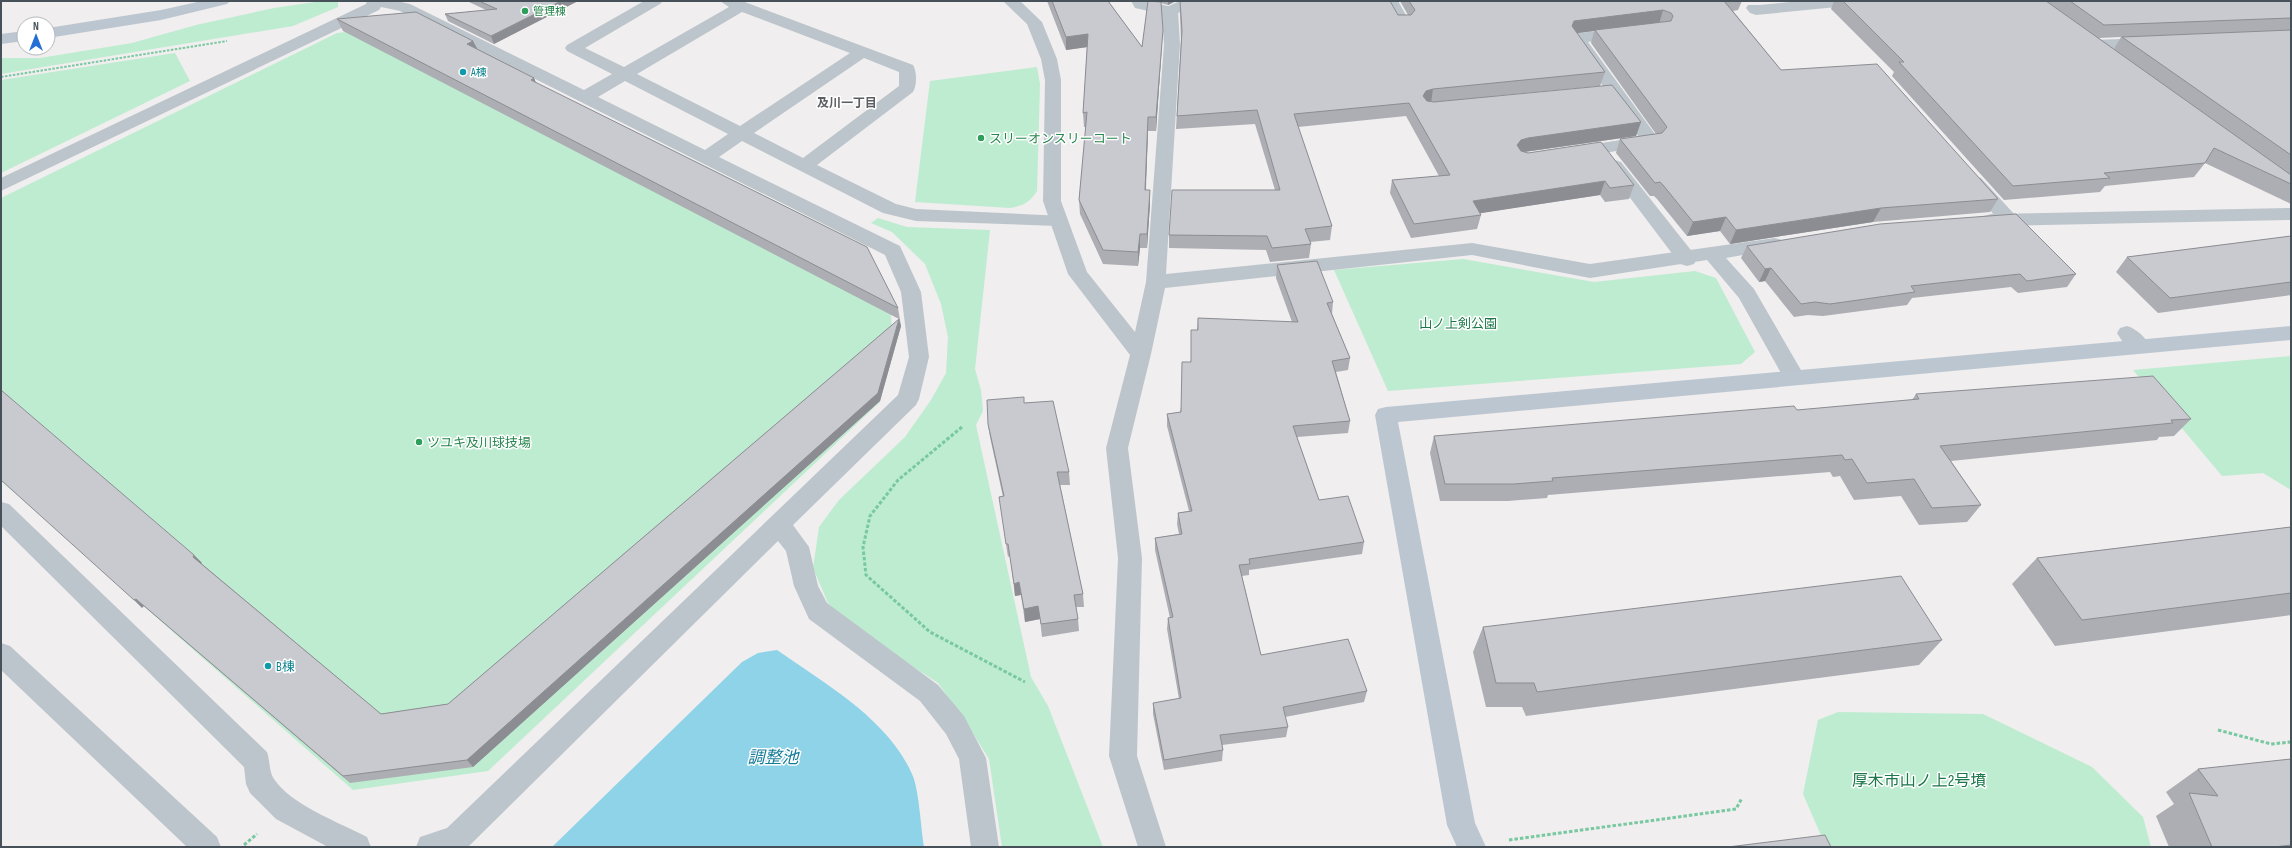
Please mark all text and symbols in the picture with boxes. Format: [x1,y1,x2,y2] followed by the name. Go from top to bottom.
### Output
[533,5,566,18] place label: 管理棟
[520,6,530,16] marker: 管理棟
[16,16,56,56] north arrow
[33,20,39,33] text: N
[470,66,487,79] place label: A棟
[458,67,468,77] marker: A棟
[817,96,877,111] district label: 及川一丁目
[989,131,1132,147] place label: スリーオンスリーコート
[976,133,986,143] marker: スリーオンスリーコート
[1419,316,1497,332] park label: 山ノ上剣公園
[427,435,531,451] place label: ツユキ及川球技場
[414,437,424,447] marker: ツユキ及川球技場
[276,659,295,675] place label: B棟
[263,661,273,671] marker: B棟
[748,748,800,768] water label: 調整池
[1852,772,1986,791] park label: 厚木市山ノ上2号墳

